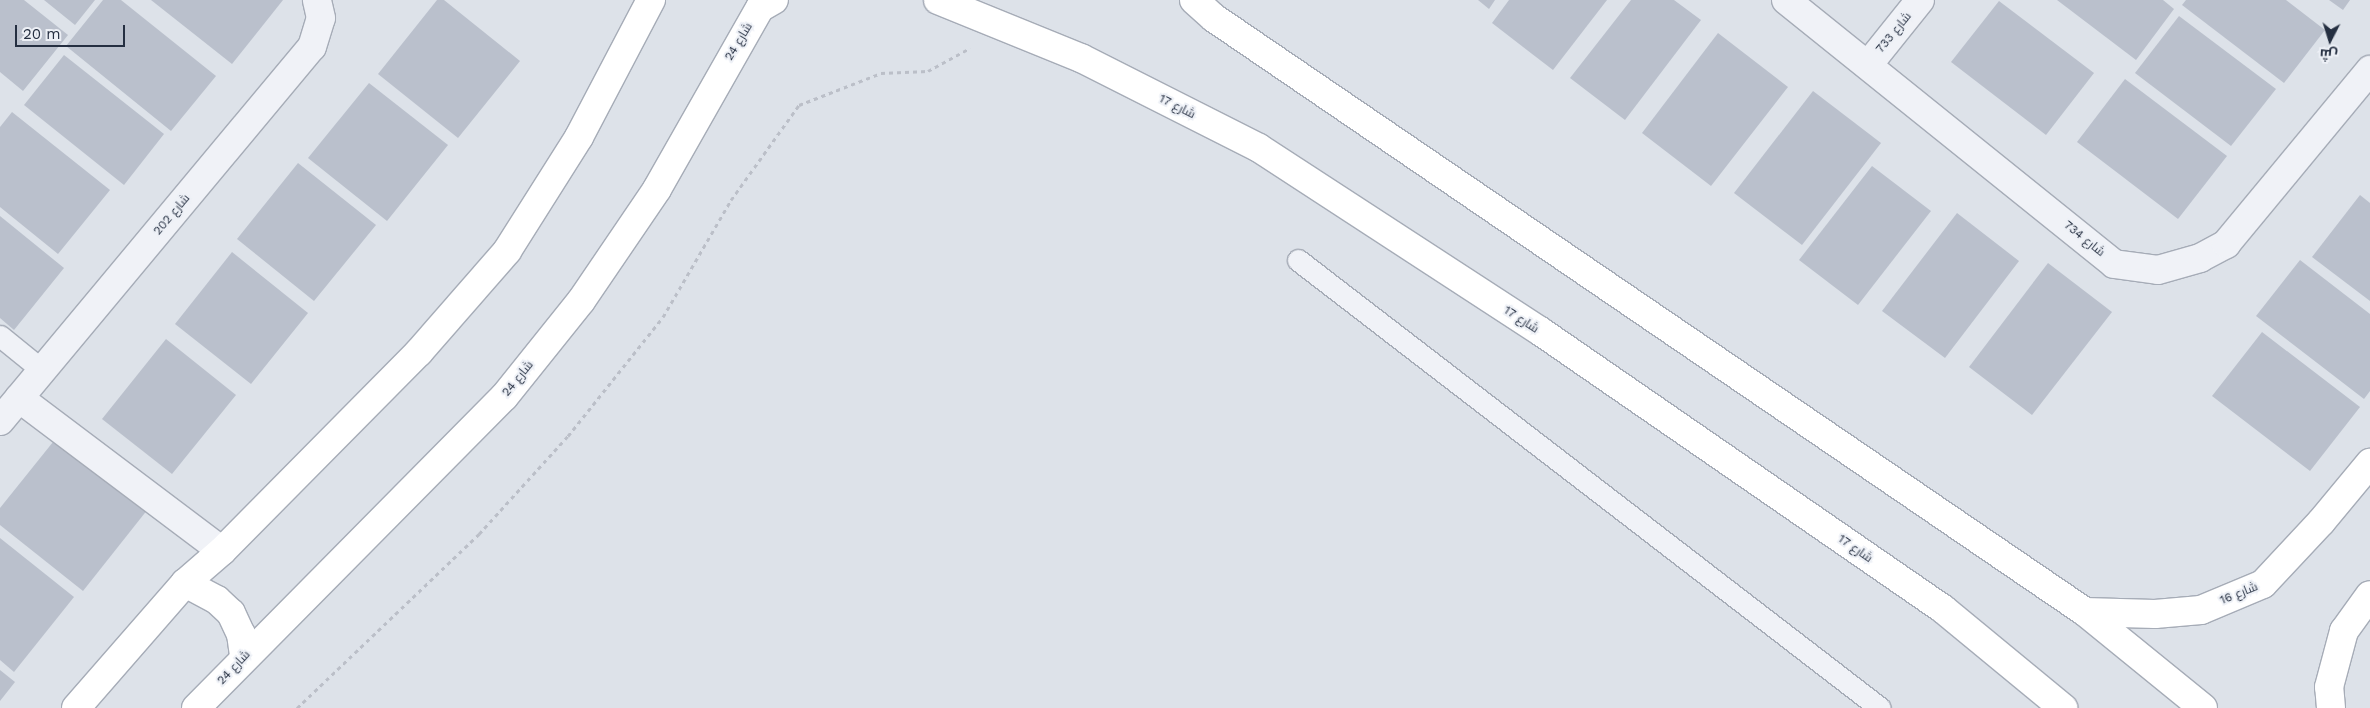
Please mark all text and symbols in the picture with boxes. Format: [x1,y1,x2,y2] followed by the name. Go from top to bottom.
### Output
[1873,10,1915,56] street label: شارع 733
[18,15,128,47] scale bar
[2305,15,2355,65] north arrow
[722,21,756,63] street label: شارع 24
[23,25,61,43] text: 20 m
[2319,46,2338,64] text: ش
[1156,92,1198,122] street label: شارع 17
[151,192,193,238] street label: شارع 202
[2061,218,2107,260] street label: شارع 734
[1501,303,1541,337] street label: شارع 17
[499,358,537,400] street label: شارع 24
[1835,532,1875,566] street label: شارع 17
[2218,580,2260,608] street label: شارع 16
[215,648,253,688] street label: شارع 24

